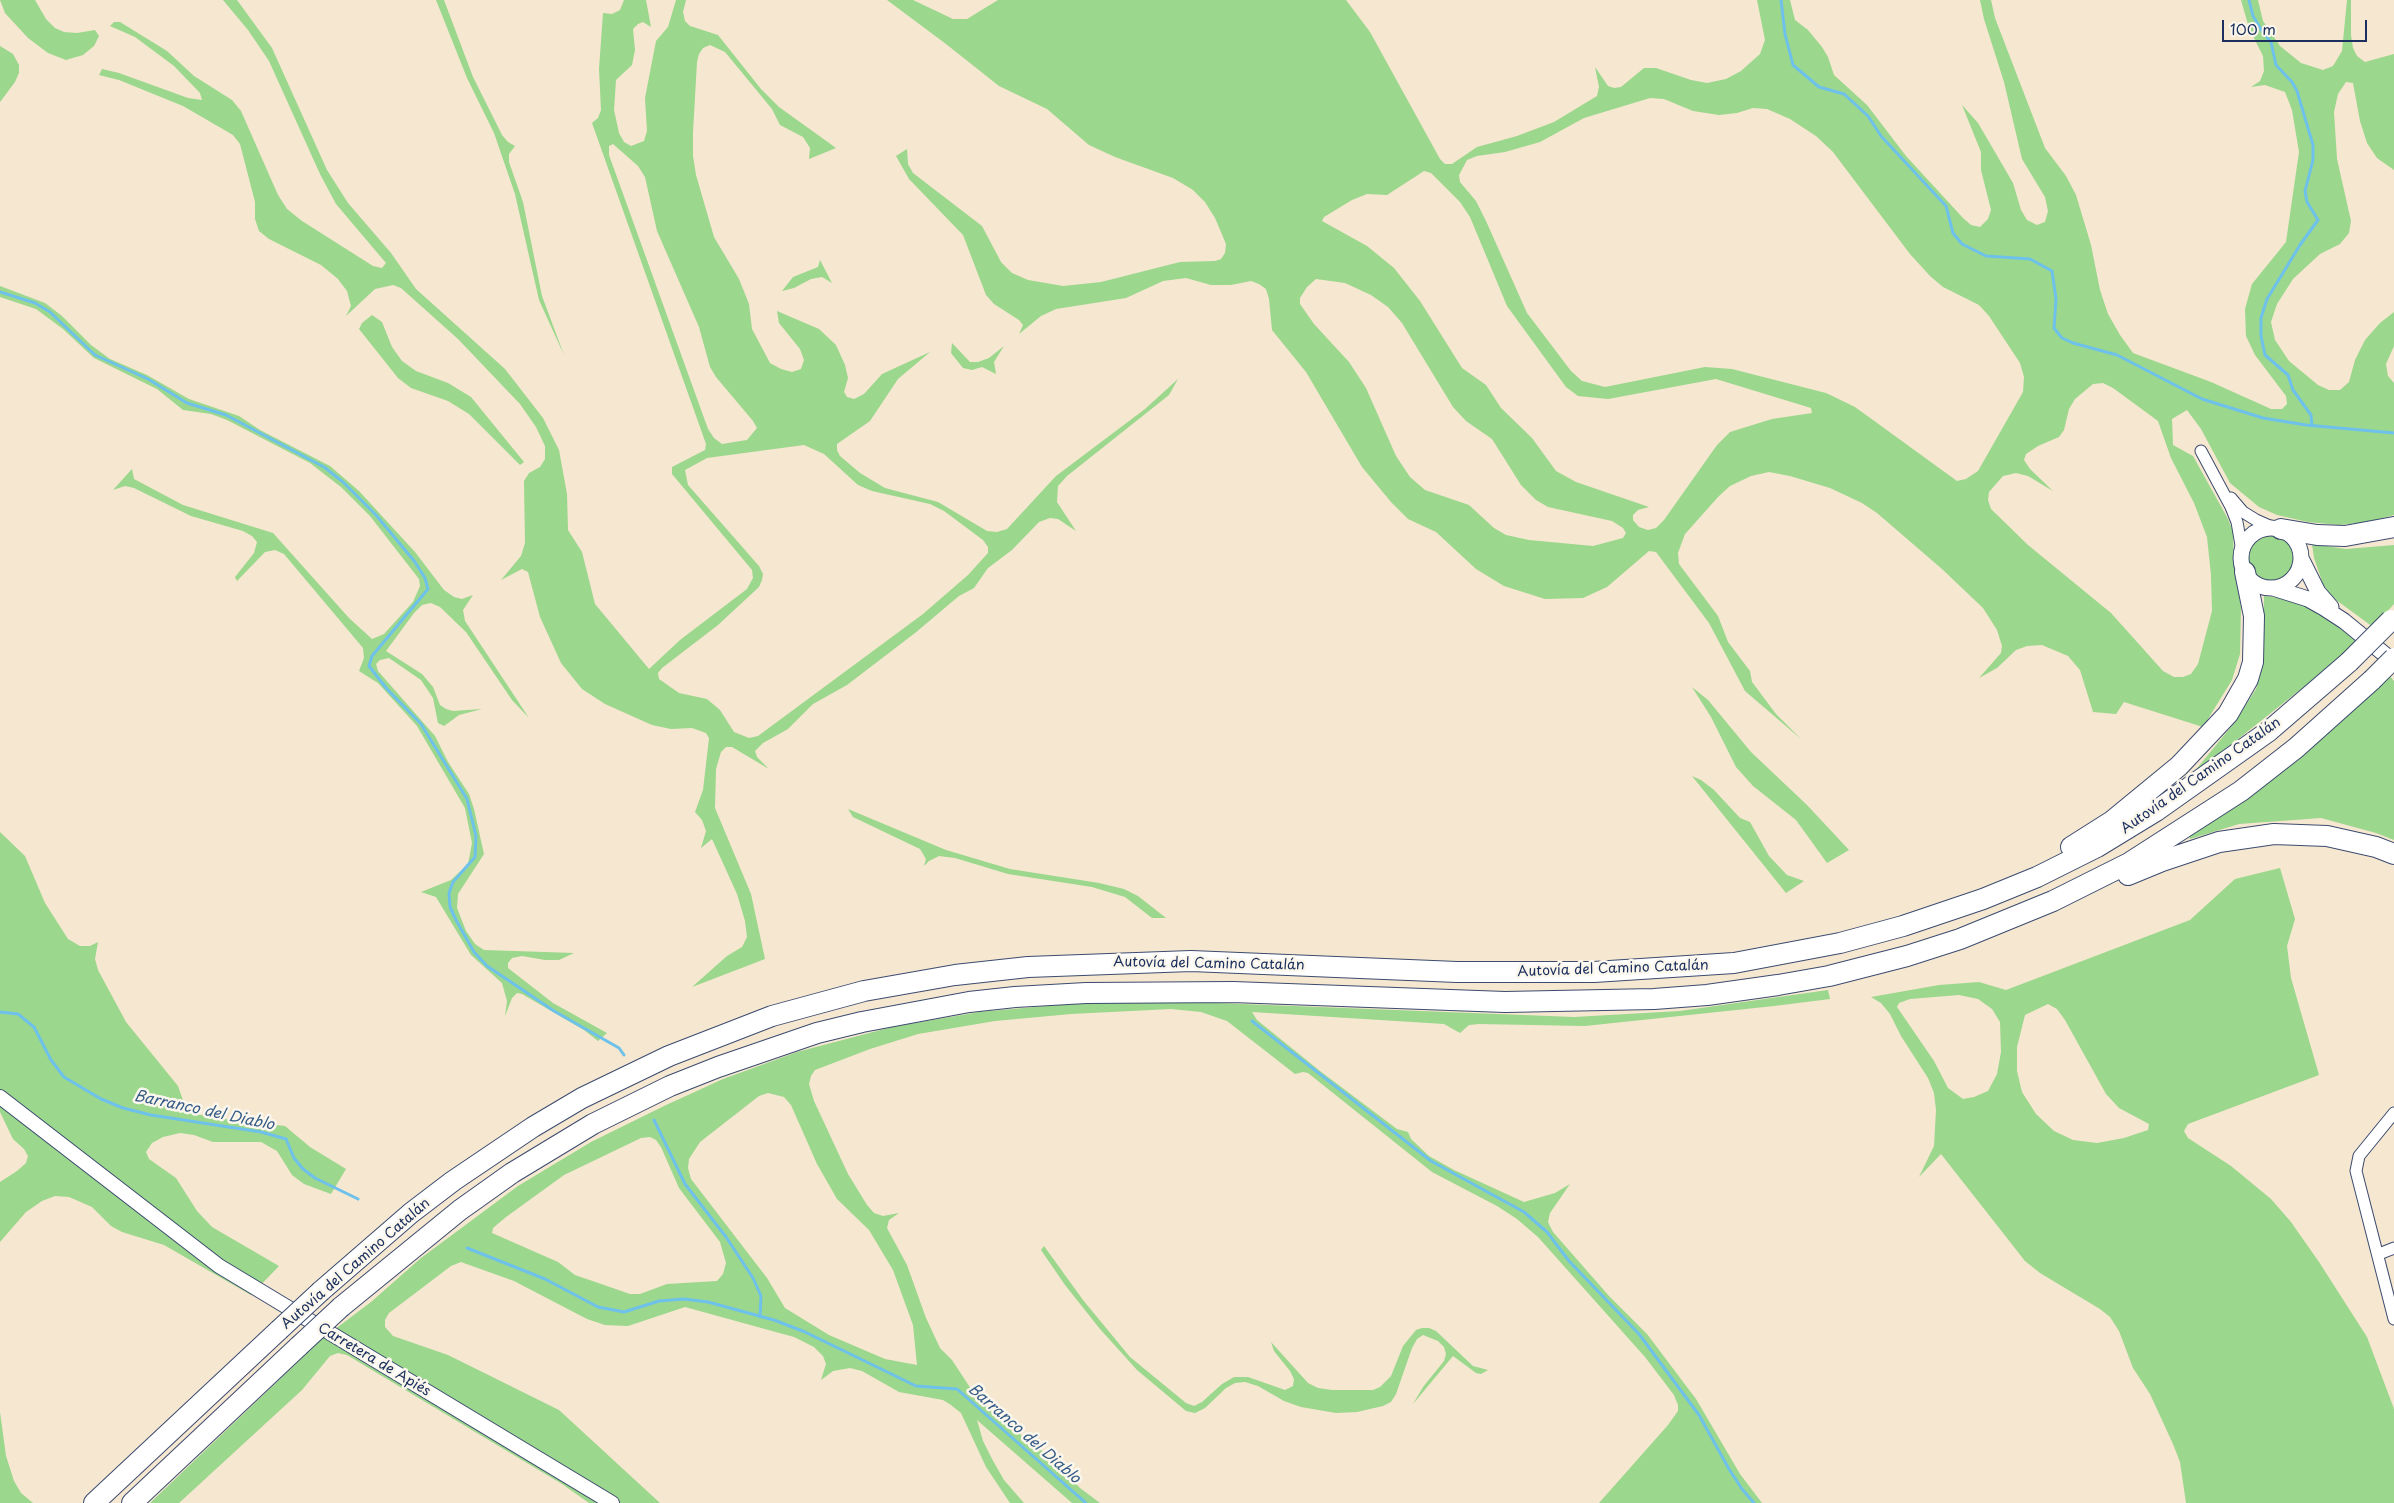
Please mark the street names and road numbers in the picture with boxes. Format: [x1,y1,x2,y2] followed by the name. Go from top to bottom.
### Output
[2118,714,2284,838] street label: Autovía del Camino Catalán
[1113,954,1305,974] street label: Autovía del Camino Catalán
[1517,957,1709,981] street label: Autovía del Camino Catalán
[278,1195,434,1333] street label: Autovía del Camino Catalán
[315,1320,433,1400] street label: Carretera de Apiés

